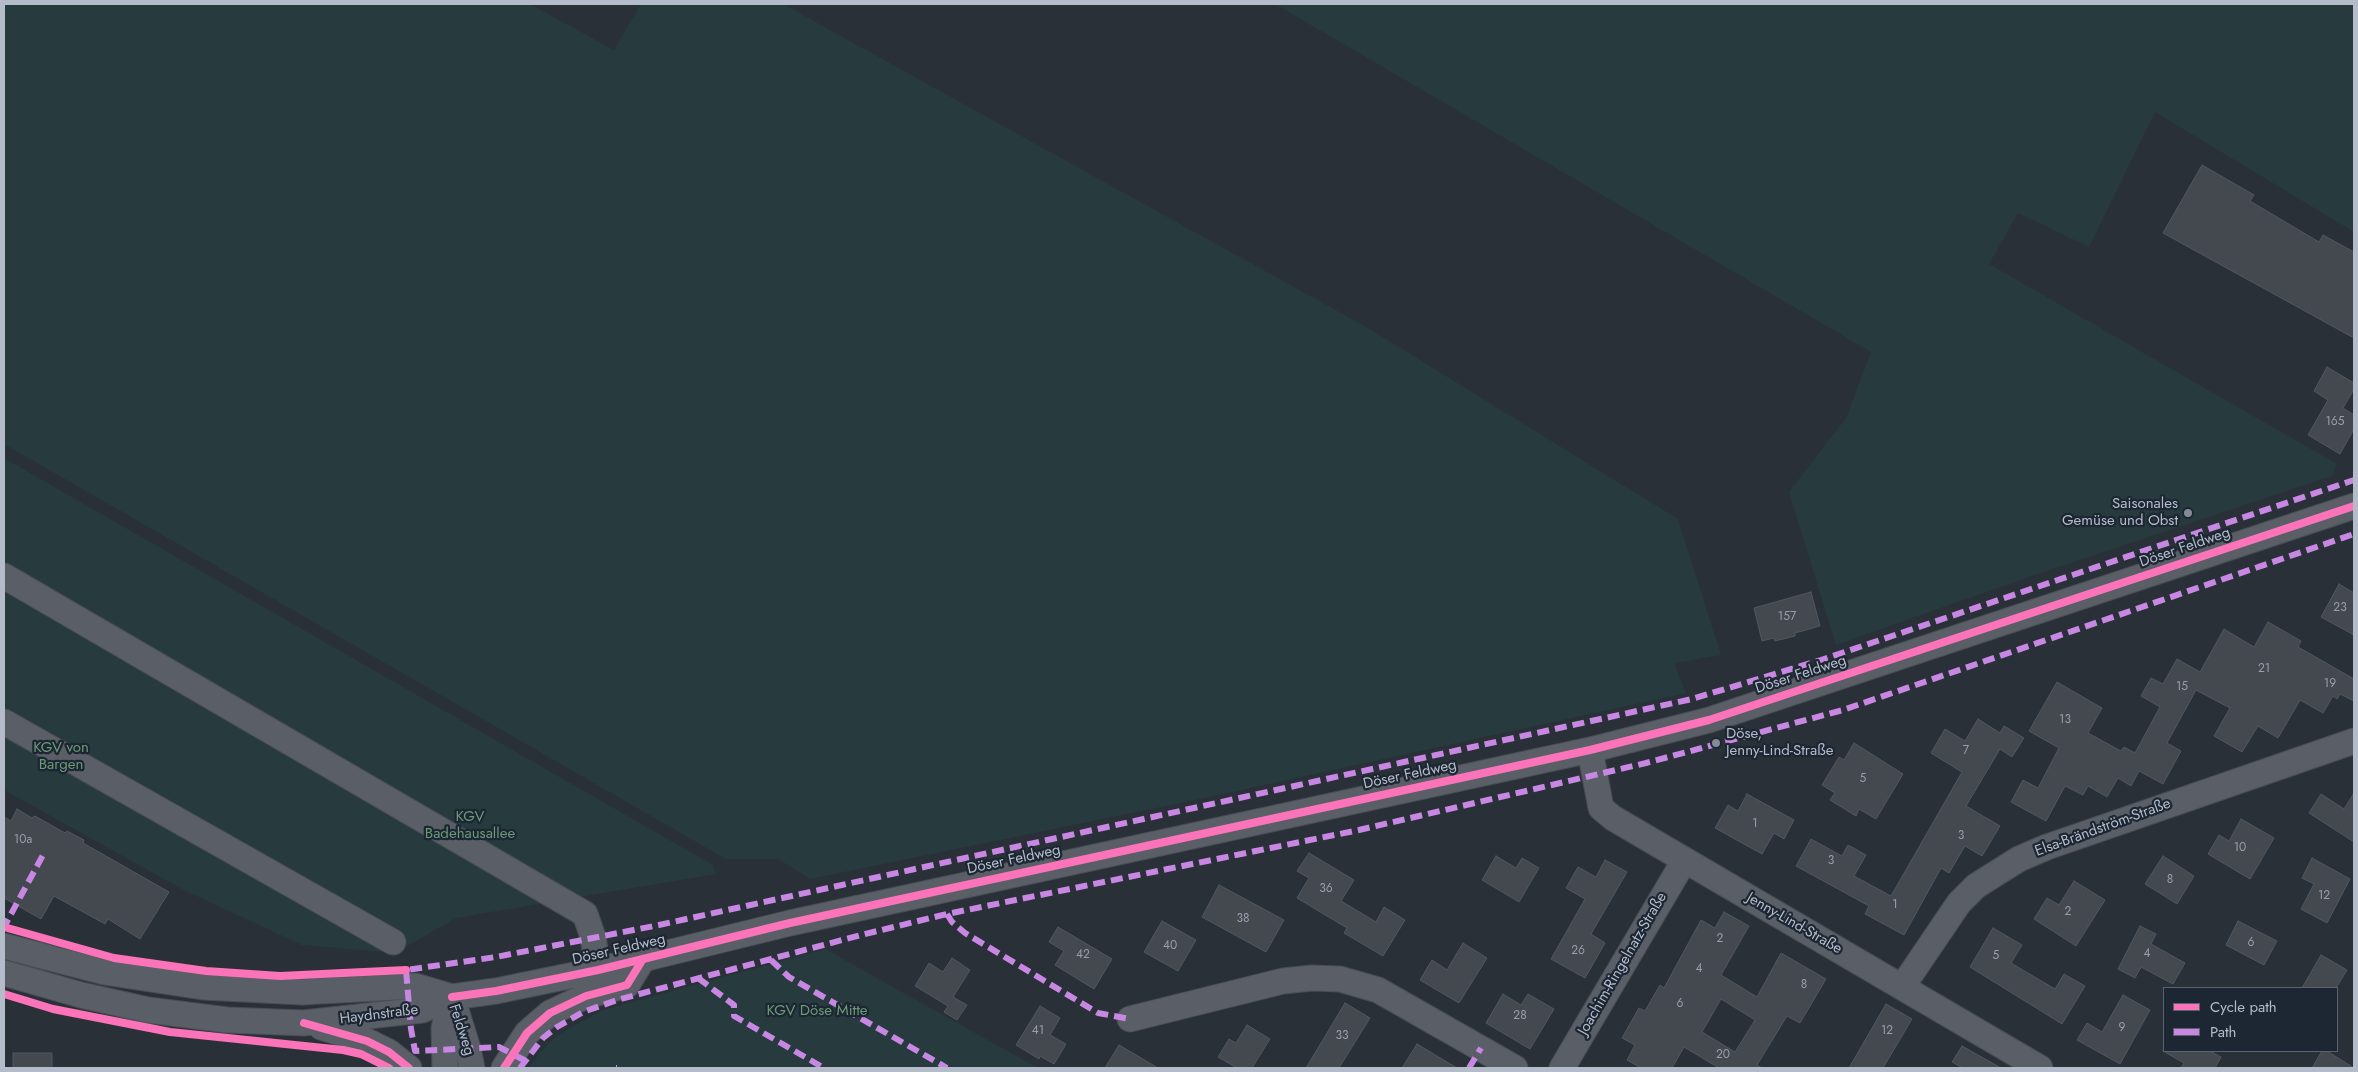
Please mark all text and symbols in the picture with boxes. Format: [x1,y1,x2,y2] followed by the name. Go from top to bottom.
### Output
[2325,415,2345,429] house number: 165
[2062,495,2178,530] place label: Saisonales Gemüse und Obst
[2182,507,2194,519] marker: Saisonales Gemüse und Obst
[2137,524,2233,572] street label: Döser Feldweg
[2333,601,2347,615] house number: 23
[1778,610,1796,624] house number: 157
[1753,652,1849,698] street label: Döser Feldweg
[2258,662,2270,676] house number: 21
[2324,677,2336,691] house number: 19
[2176,680,2188,694] house number: 15
[2059,713,2071,727] house number: 13
[1726,725,1833,760] place label: Döse, Jenny-Lind-Straße
[1710,737,1722,749] marker: Döse, Jenny-Lind-Straße
[33,739,89,774] park label: KGV von Bargen
[1963,744,1969,758] house number: 7
[1362,756,1458,794] street label: Döser Feldweg
[1860,772,1866,786] house number: 5
[2033,795,2173,861] street label: Elsa-Brändström-Straße
[425,808,515,843] park label: KGV Badehausallee
[1752,817,1758,831] house number: 1
[1958,829,1964,843] house number: 3
[14,833,32,847] house number: 10a
[966,841,1062,879] street label: Döser Feldweg
[2234,841,2246,855] house number: 10
[1828,854,1834,868] house number: 3
[2167,873,2173,887] house number: 8
[1319,882,1333,896] house number: 36
[1575,889,1671,1039] street label: Joachim-Ringelnatz-Straße
[1743,889,1845,959] street label: Jenny-Lind-Straße
[2318,889,2330,903] house number: 12
[1892,898,1898,912] house number: 1
[2065,905,2071,919] house number: 2
[1236,912,1250,926] house number: 38
[571,931,667,969] street label: Döser Feldweg
[1717,932,1723,946] house number: 2
[2248,936,2254,950] house number: 6
[1163,939,1177,953] house number: 40
[1571,944,1585,958] house number: 26
[2144,947,2150,961] house number: 4
[1076,948,1090,962] house number: 42
[1993,949,1999,963] house number: 5
[1696,962,1702,976] house number: 4
[1801,978,1807,992] house number: 8
[2163,987,2338,1052] legend
[2210,996,2277,1018] text: Cycle path
[1677,997,1683,1011] house number: 6
[339,1001,419,1029] street label: Haydnstraße
[444,1002,478,1058] street label: Feldweg
[767,1002,867,1020] park label: KGV Döse Mitte
[1513,1009,1527,1023] house number: 28
[2119,1021,2125,1035] house number: 9
[2210,1021,2236,1043] text: Path
[1032,1024,1044,1038] house number: 41
[1881,1024,1893,1038] house number: 12
[1335,1029,1349,1043] house number: 33
[1716,1048,1730,1062] house number: 20

